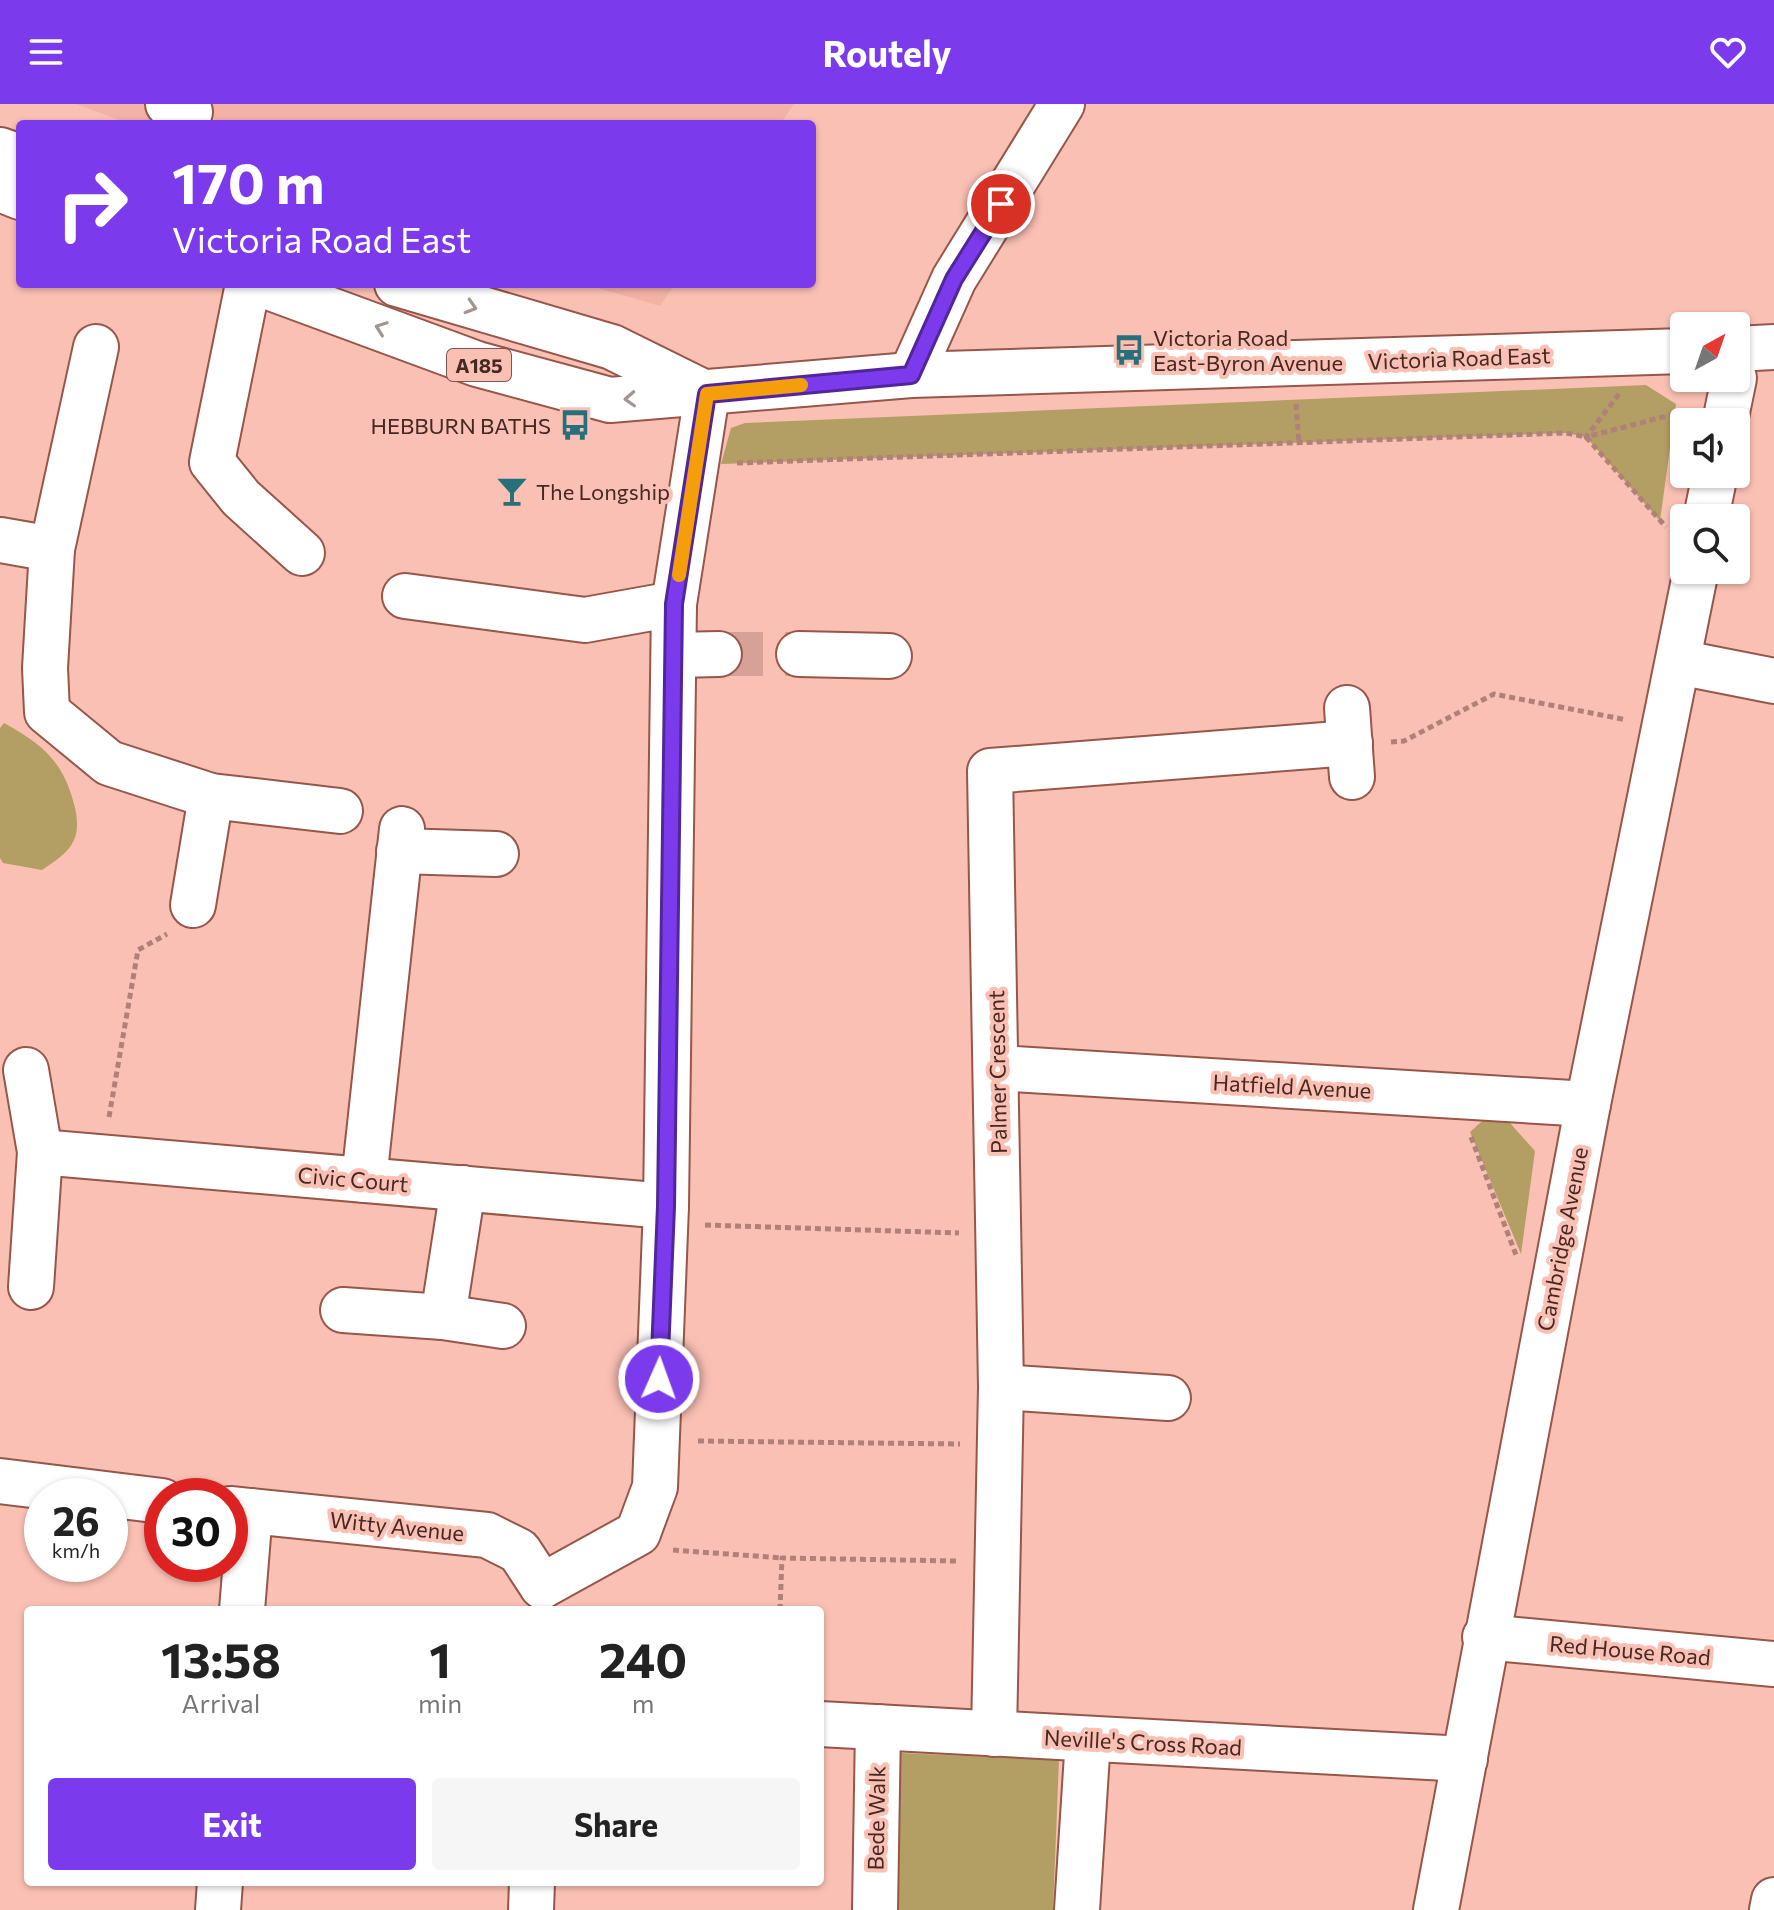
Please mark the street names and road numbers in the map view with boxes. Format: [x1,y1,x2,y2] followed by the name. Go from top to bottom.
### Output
[1367,341,1551,375] street label: Victoria Road East
[447,349,511,381] road number: A185
[982,990,1012,1154] street label: Palmer Crescent
[1212,1068,1372,1104] street label: Hatfield Avenue
[1531,1145,1593,1333] street label: Cambridge Avenue
[296,1161,410,1197] street label: Civic Court
[328,1506,466,1546] street label: Witty Avenue
[1548,1630,1712,1670] street label: Red House Road
[1043,1723,1243,1761] street label: Neville's Cross Road
[862,1765,890,1871] street label: Bede Walk

